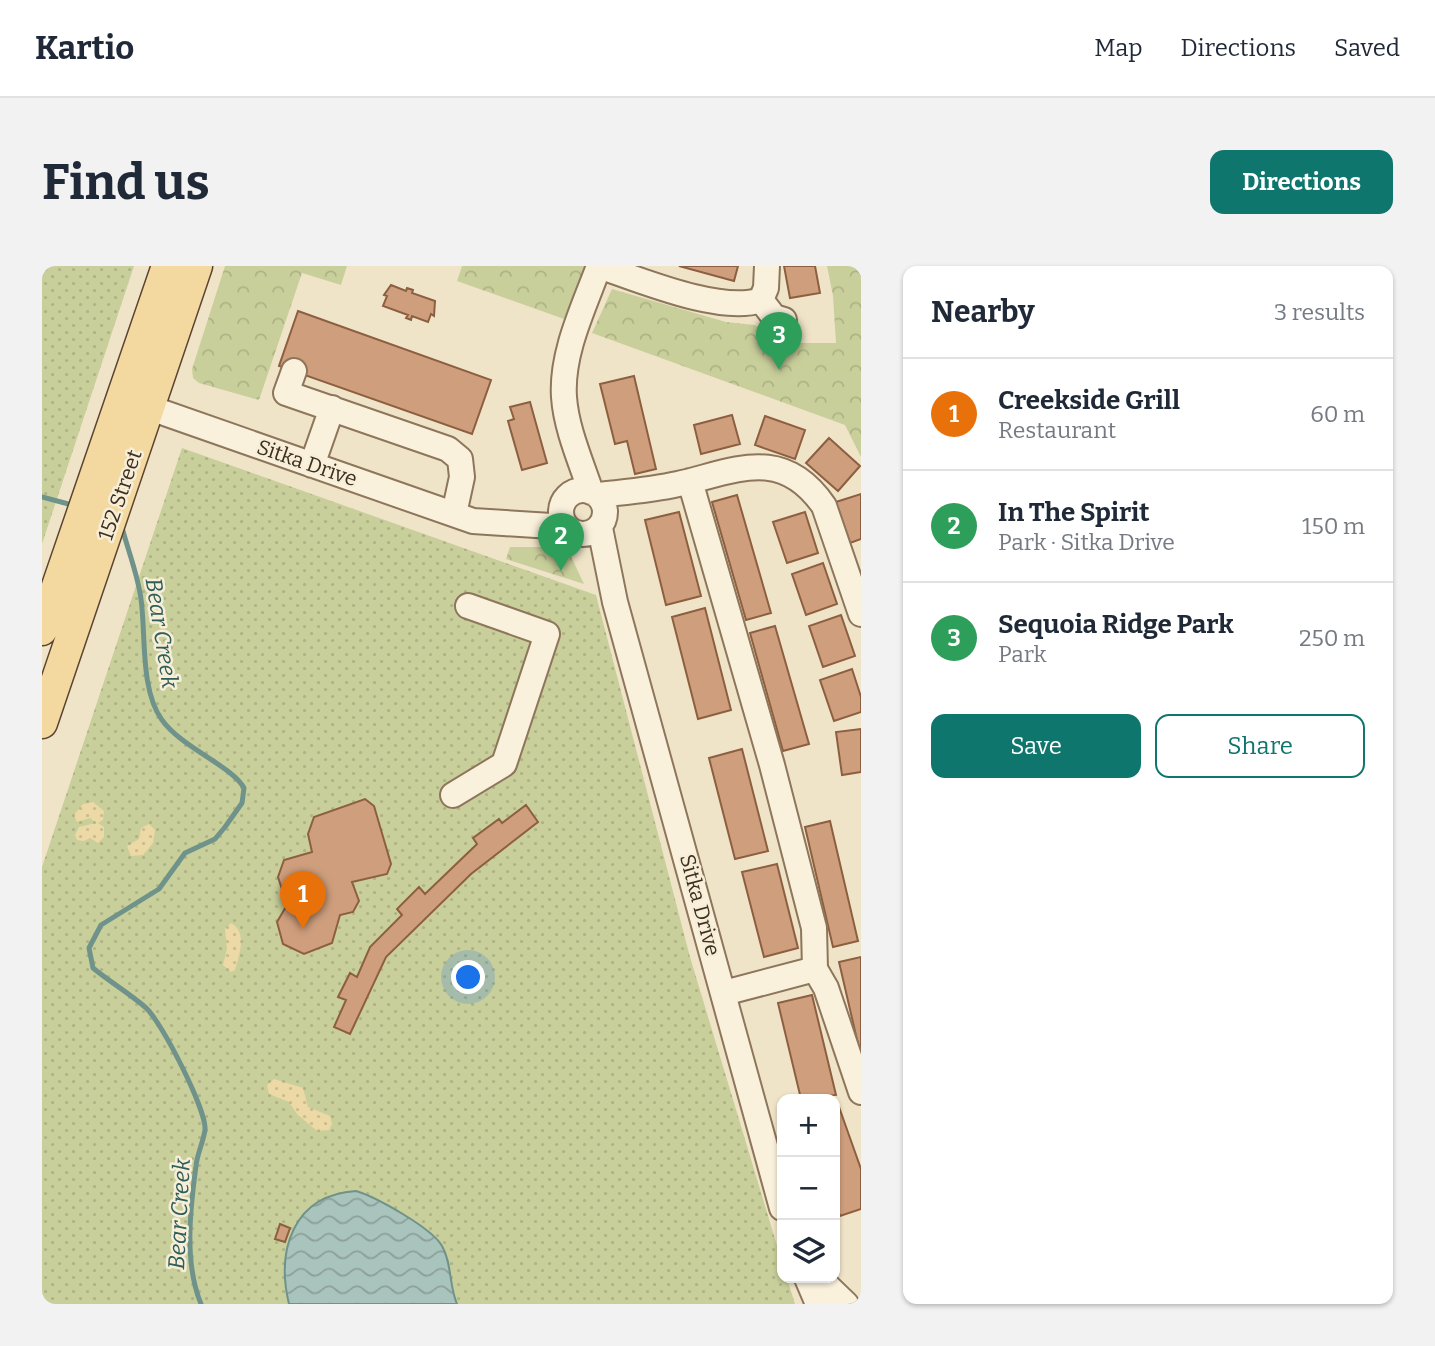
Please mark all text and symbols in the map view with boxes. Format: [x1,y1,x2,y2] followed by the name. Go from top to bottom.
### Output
[35,28,134,68] text: Kartio
[1094,34,1143,62] text: Map
[1181,34,1296,62] text: Directions
[1334,34,1400,62] text: Saved
[1210,150,1393,214] button: Directions
[42,153,210,212] text: Find us
[931,294,1035,330] text: Nearby
[1274,298,1365,326] text: 3 results
[756,312,802,370] pin: 3
[998,385,1180,416] text: Creekside Grill
[949,400,959,428] text: 1
[1310,400,1365,428] text: 60 m
[998,416,1116,444] text: Restaurant
[253,434,361,492] street label: Sitka Drive
[92,446,148,544] street label: 152 Street
[998,497,1150,528] text: In The Spirit
[948,512,960,540] text: 2
[1302,512,1365,540] text: 150 m
[538,513,584,571] pin: 2
[998,528,1175,556] text: Park · Sitka Drive
[139,576,185,691] water label: Bear Creek
[998,609,1234,640] text: Sequoia Ridge Park
[947,624,961,652] text: 3
[1299,624,1365,652] text: 250 m
[998,640,1047,668] text: Park
[931,714,1141,778] button: Save
[1155,714,1365,778] button: Share
[674,851,726,959] street label: Sitka Drive
[280,871,326,929] pin: 1
[451,960,485,994] your location
[777,1094,840,1283] map controls
[777,1094,840,1157] button: +
[162,1157,196,1270] water label: Bear Creek
[777,1157,840,1220] button: −
[777,1220,840,1283] button: layers

